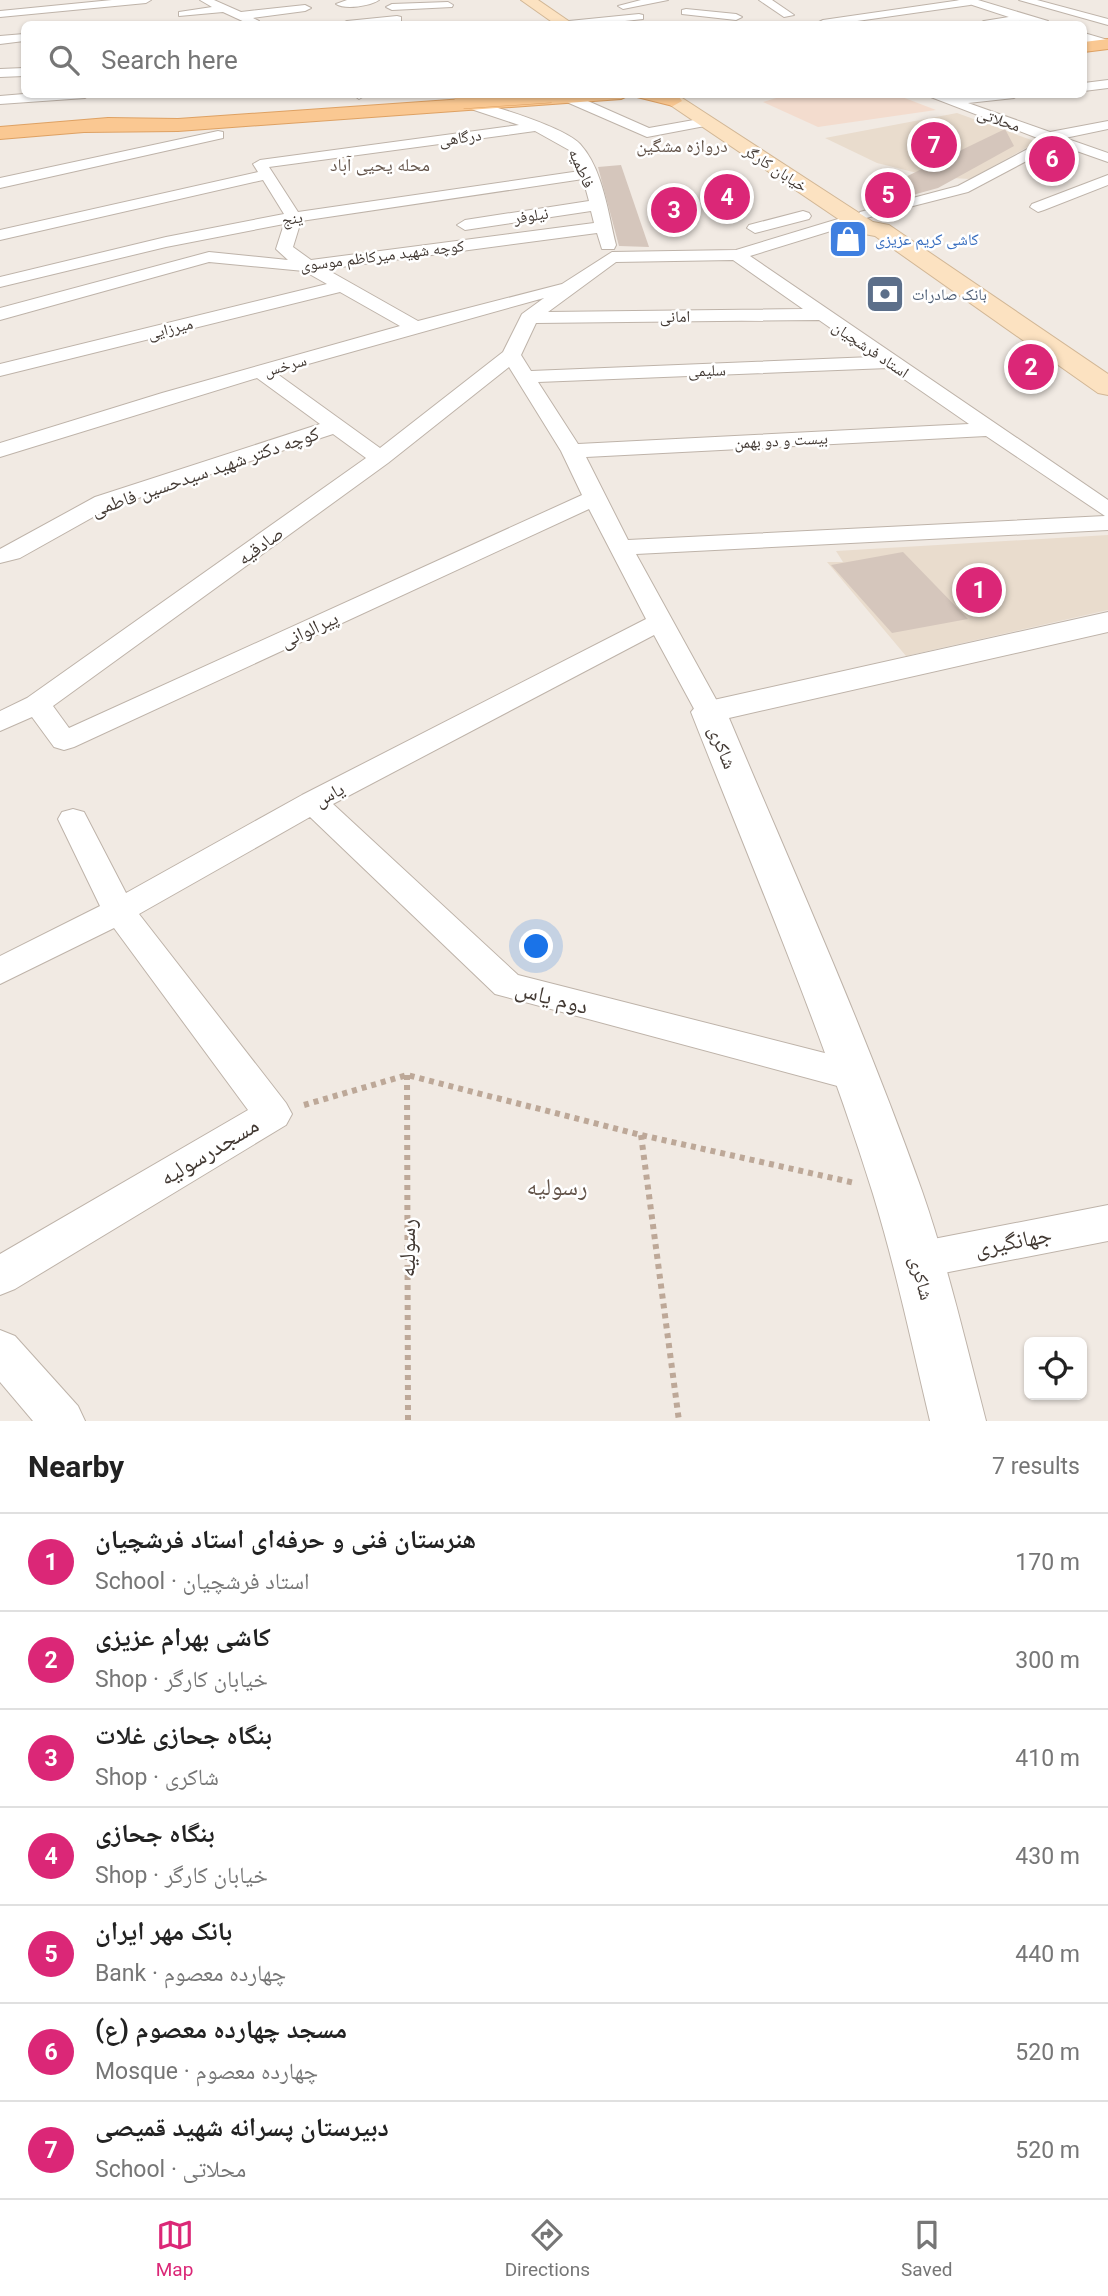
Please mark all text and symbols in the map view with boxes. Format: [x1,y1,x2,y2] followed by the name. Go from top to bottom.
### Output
[21,21,1087,98] search box
[45,41,83,79] icon: search
[101,45,238,75] text: Search here
[975,103,1023,137] street label: محلاتی
[911,119,957,171] pin: 7
[438,125,483,151] street label: درگاهی
[1029,133,1075,185] pin: 6
[636,135,728,157] district label: دروازه مشگین
[739,140,811,197] street label: خیابان کارگر
[565,146,599,191] street label: فاطمیه
[330,154,430,176] district label: محله یحیی آباد
[865,169,911,221] pin: 5
[704,171,750,223] pin: 4
[651,184,697,236] pin: 3
[511,203,550,228] street label: نیلوفر
[280,207,304,231] street label: ینج
[827,218,869,260] shop icon: کاشی کریم عزیزی
[875,230,979,250] place label: کاشی کریم عزیزی
[299,236,466,276] street label: کوچه شهید میرکاظم موسوی
[864,273,906,315] bank icon: بانک صادرات
[912,285,987,304] place label: بانک صادرات
[660,307,690,327] street label: امانی
[146,314,195,344] street label: میرزایی
[828,317,913,383] street label: استاد فرشچیان
[1008,341,1054,393] pin: 2
[262,350,309,382] street label: سرخس
[688,360,726,382] street label: سلیمی
[88,422,322,521] street label: کوچه دکتر شهید سیدحسین فاطمی
[734,429,828,453] street label: بیست و دو بهمن
[233,521,288,570] street label: صادقیه
[956,564,1002,616] pin: 1
[277,606,342,653] street label: پیرالوانی
[704,722,742,772] street label: شاکری
[310,777,348,812] street label: یاس
[519,929,553,963] your location
[512,975,591,1022] street label: دوم یاس
[155,1111,263,1191] street label: مسجدرسولیه
[527,1173,587,1201] district label: رسولیه
[394,1219,421,1277] street label: رسولیه
[972,1221,1054,1262] street label: جهانگیری
[905,1254,938,1303] street label: شاکری
[1024,1337,1087,1400] map controls
[1024,1337,1087,1400] button: locate
[28,1449,124,1484] text: Nearby
[992,1453,1080,1480] text: 7 results
[95,1524,476,1554] text: هنرستان فنی و حرفه‌ای استاد فرشچیان
[44,1549,58,1576] text: 1
[1015,1549,1080,1576] text: 170 m
[95,1568,310,1595] text: School · استاد فرشچیان
[95,1622,271,1652] text: کاشی بهرام عزیزی
[44,1647,58,1674] text: 2
[1015,1647,1080,1674] text: 300 m
[95,1666,268,1693] text: Shop · خیابان کارگر
[95,1720,272,1750] text: بنگاه جحازی غلات
[44,1745,58,1772] text: 3
[1015,1745,1080,1772] text: 410 m
[95,1764,219,1791] text: Shop · شاکری
[95,1818,215,1848] text: بنگاه جحازی
[44,1843,58,1870] text: 4
[1015,1843,1080,1870] text: 430 m
[95,1862,268,1889] text: Shop · خیابان کارگر
[95,1916,232,1946] text: بانک مهر ایران
[44,1941,58,1968] text: 5
[1015,1941,1080,1968] text: 440 m
[95,1960,286,1987] text: Bank · چهارده معصوم
[95,2014,347,2044] text: مسجد چهارده معصوم (ع)
[44,2039,58,2066] text: 6
[1015,2039,1080,2066] text: 520 m
[95,2058,318,2085] text: Mosque · چهارده معصوم
[95,2112,389,2142] text: دبیرستان پسرانه شهید قمیصی
[44,2137,58,2164] text: 7
[1015,2137,1080,2164] text: 520 m
[95,2156,246,2183] text: School · محلاتی
[156,2216,194,2281] tab: Map
[505,2216,590,2281] tab: Directions
[901,2216,952,2281] tab: Saved

